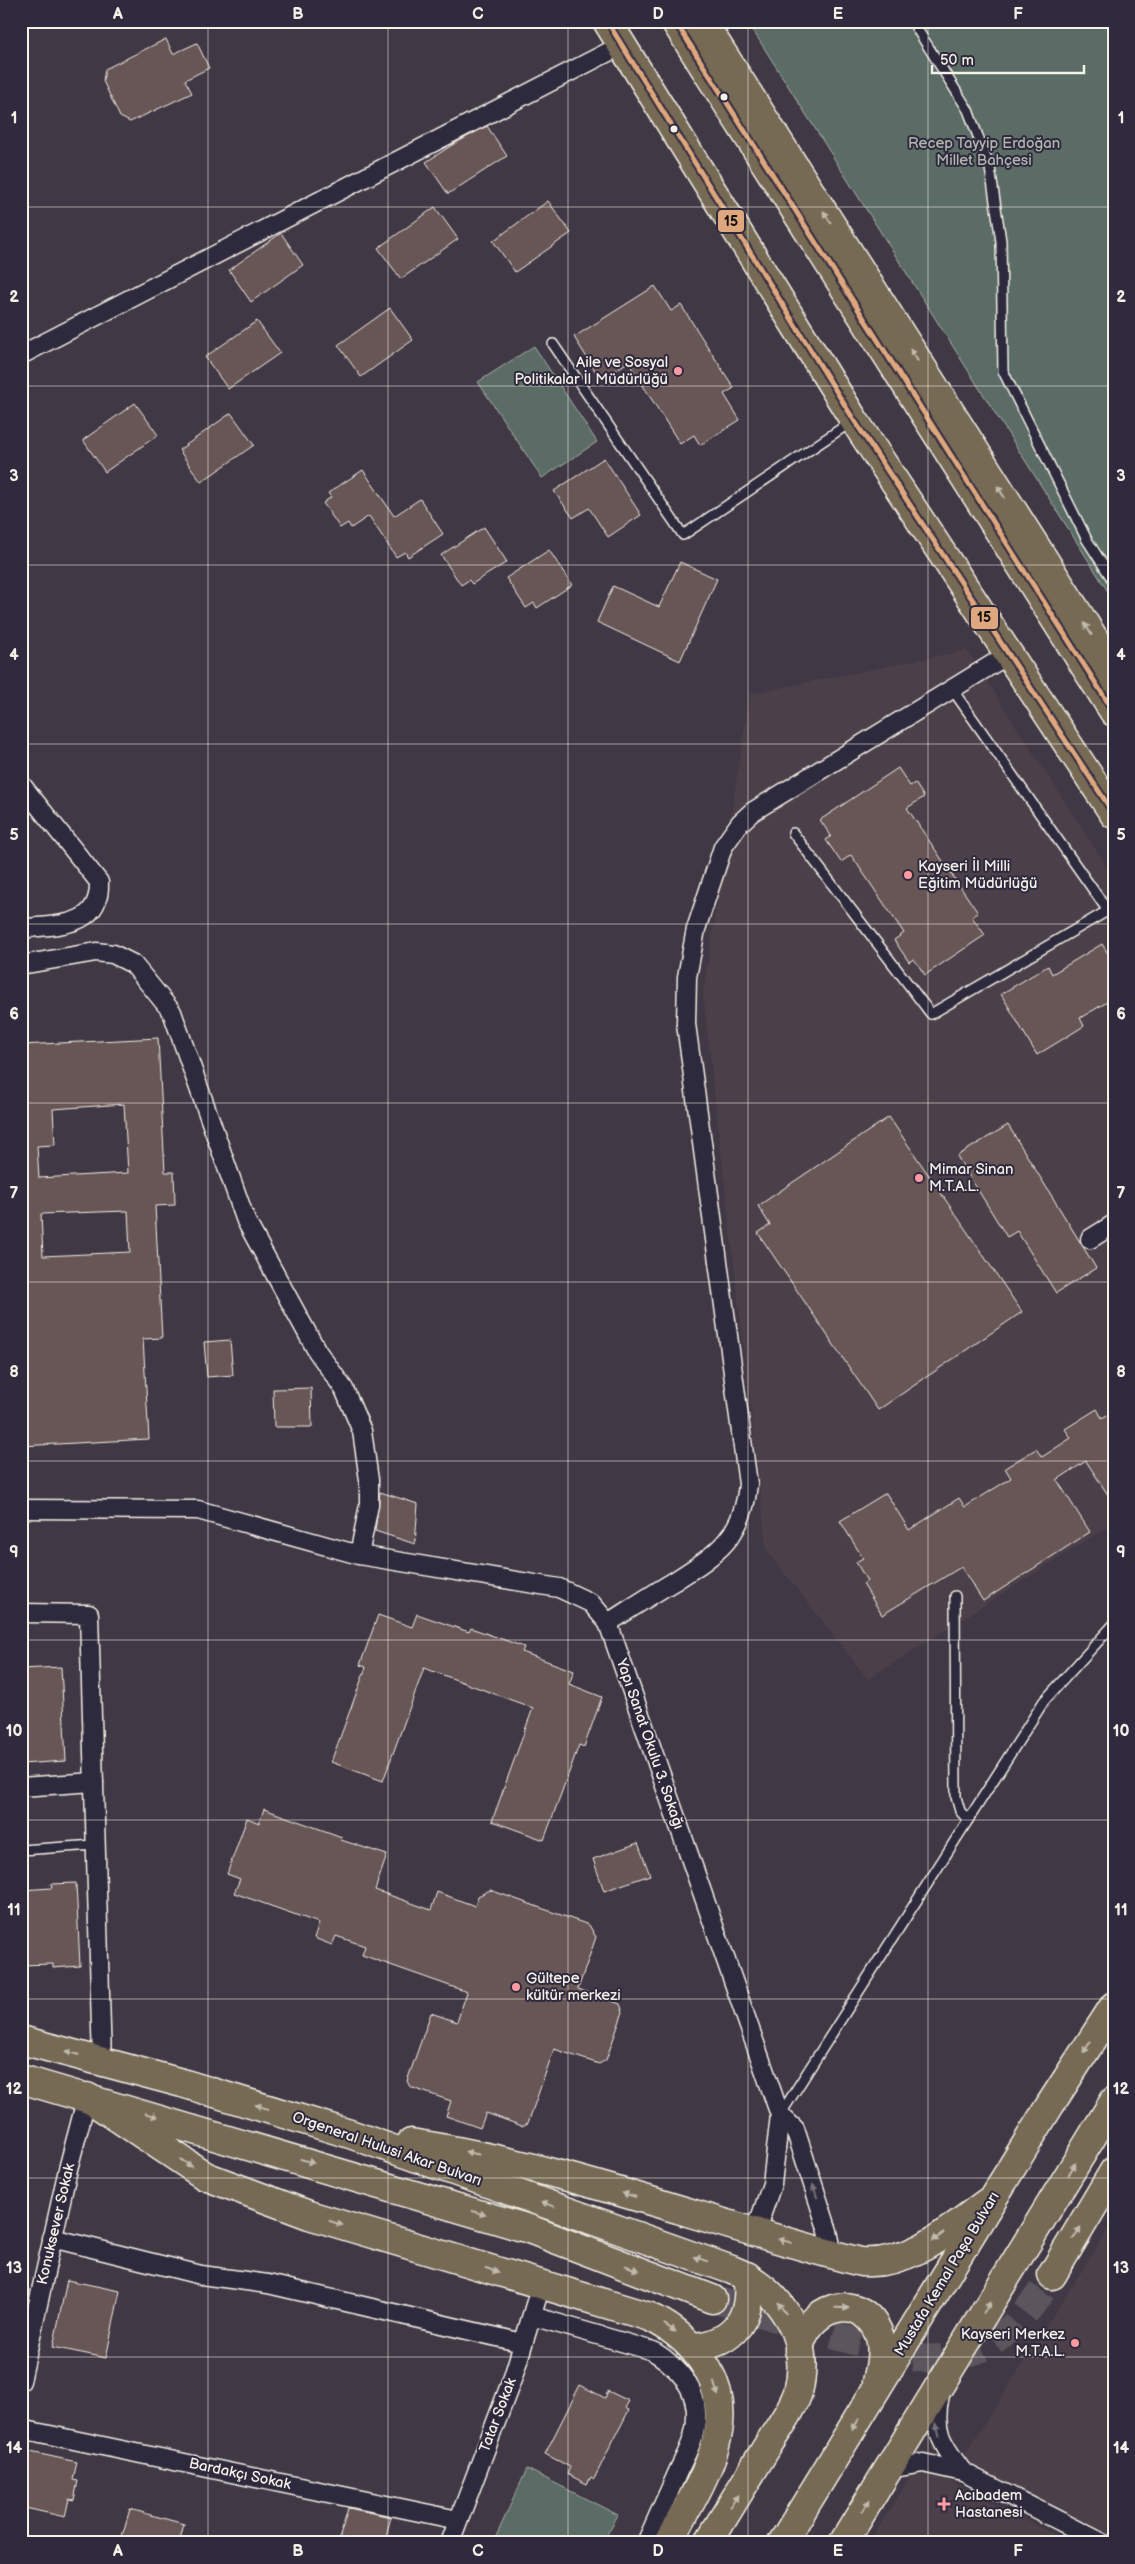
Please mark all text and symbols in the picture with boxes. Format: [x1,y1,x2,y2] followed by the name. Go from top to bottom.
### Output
[112,5,123,24] text: A
[292,5,304,24] text: B
[472,5,484,24] text: C
[652,5,664,24] text: D
[833,5,843,24] text: E
[1013,5,1023,24] text: F
[932,42,1085,74] scale bar
[940,51,974,70] text: 50 m
[719,92,729,102] unlabelled marker
[11,109,17,128] text: 1
[1118,109,1124,128] text: 1
[669,124,679,134] unlabelled marker
[908,134,1060,170] park label: Recep Tayyip Erdoğan Millet Bahçesi
[717,209,745,233] line badge: 15
[822,211,831,224] one-way arrow
[724,213,738,230] text: 15
[9,288,19,307] text: 2
[1116,288,1126,307] text: 2
[909,348,918,361] one-way arrow
[514,353,668,389] place label: Aile ve Sosyal Politikalar İl Müdürlüğü
[672,365,684,377] marker: Aile ve Sosyal Politikalar İl Müdürlüğü
[9,467,19,486] text: 3
[1116,467,1126,486] text: 3
[996,485,1005,498] one-way arrow
[970,606,999,630] line badge: 15
[977,609,991,626] text: 15
[1083,622,1092,636] one-way arrow
[9,646,19,665] text: 4
[1116,646,1126,665] text: 4
[9,826,19,845] text: 5
[1116,826,1126,845] text: 5
[918,857,1037,893] place label: Kayseri İl Milli Eğitim Müdürlüğü
[902,869,914,881] marker: Kayseri İl Milli Eğitim Müdürlüğü
[9,1005,19,1024] text: 6
[1116,1005,1126,1024] text: 6
[929,1160,1014,1196] place label: Mimar Sinan M.T.A.L.
[913,1172,925,1184] marker: Mimar Sinan M.T.A.L.
[10,1184,19,1203] text: 7
[1117,1184,1126,1203] text: 7
[9,1363,19,1382] text: 8
[1116,1363,1126,1382] text: 8
[9,1543,19,1562] text: 9
[1116,1543,1126,1562] text: 9
[612,1655,688,1832] street label: Yapı Sanat Okulu 3. Sokağı
[6,1722,22,1741] text: 10
[1113,1722,1129,1741] text: 10
[7,1901,21,1920] text: 11
[1114,1901,1128,1920] text: 11
[526,1969,621,2005] place label: Gültepe kültür merkezi
[510,1981,522,1993] marker: Gültepe kültür merkezi
[1083,2040,1092,2053] one-way arrow
[64,2049,79,2057] one-way arrow
[6,2080,23,2099] text: 12
[1113,2080,1130,2099] text: 12
[254,2102,269,2110] one-way arrow
[290,2108,484,2190] street label: Orgeneral Hulusi Akar Bulvarı
[143,2112,158,2120] one-way arrow
[465,2149,480,2157] one-way arrow
[179,2158,192,2168] one-way arrow
[299,2158,314,2166] one-way arrow
[33,2161,79,2287] street label: Konuksever Sokak
[1067,2163,1077,2176] one-way arrow
[811,2183,819,2198] one-way arrow
[890,2188,1004,2360] street label: Mustafa Kemal Paşa Bulvarı
[621,2190,636,2198] one-way arrow
[540,2200,555,2208] one-way arrow
[472,2210,487,2218] one-way arrow
[329,2220,344,2228] one-way arrow
[1073,2227,1082,2240] one-way arrow
[931,2232,945,2242] one-way arrow
[777,2236,792,2244] one-way arrow
[693,2255,708,2263] one-way arrow
[6,2259,22,2278] text: 13
[1113,2259,1129,2278] text: 13
[625,2264,640,2272] one-way arrow
[484,2266,499,2274] one-way arrow
[778,2301,787,2315] one-way arrow
[983,2301,992,2315] one-way arrow
[834,2304,850,2312] one-way arrow
[663,2323,676,2333] one-way arrow
[961,2325,1066,2361] place label: Kayseri Merkez M.T.A.L.
[1069,2337,1081,2349] marker: Kayseri Merkez M.T.A.L.
[475,2374,521,2455] street label: Tatar Sokak
[713,2382,720,2397] one-way arrow
[851,2417,860,2430] one-way arrow
[934,2423,942,2438] one-way arrow
[6,2439,23,2458] text: 14
[1113,2439,1130,2458] text: 14
[187,2454,293,2494] street label: Bardakçı Sokak
[955,2486,1023,2522] place label: Acıbadem Hastanesi
[729,2495,738,2508] one-way arrow
[937,2497,951,2511] marker: Acıbadem Hastanesi
[861,2499,871,2513] one-way arrow
[112,2542,123,2561] text: A
[292,2542,304,2561] text: B
[472,2542,484,2561] text: C
[652,2542,664,2561] text: D
[833,2542,843,2561] text: E
[1013,2542,1023,2561] text: F

